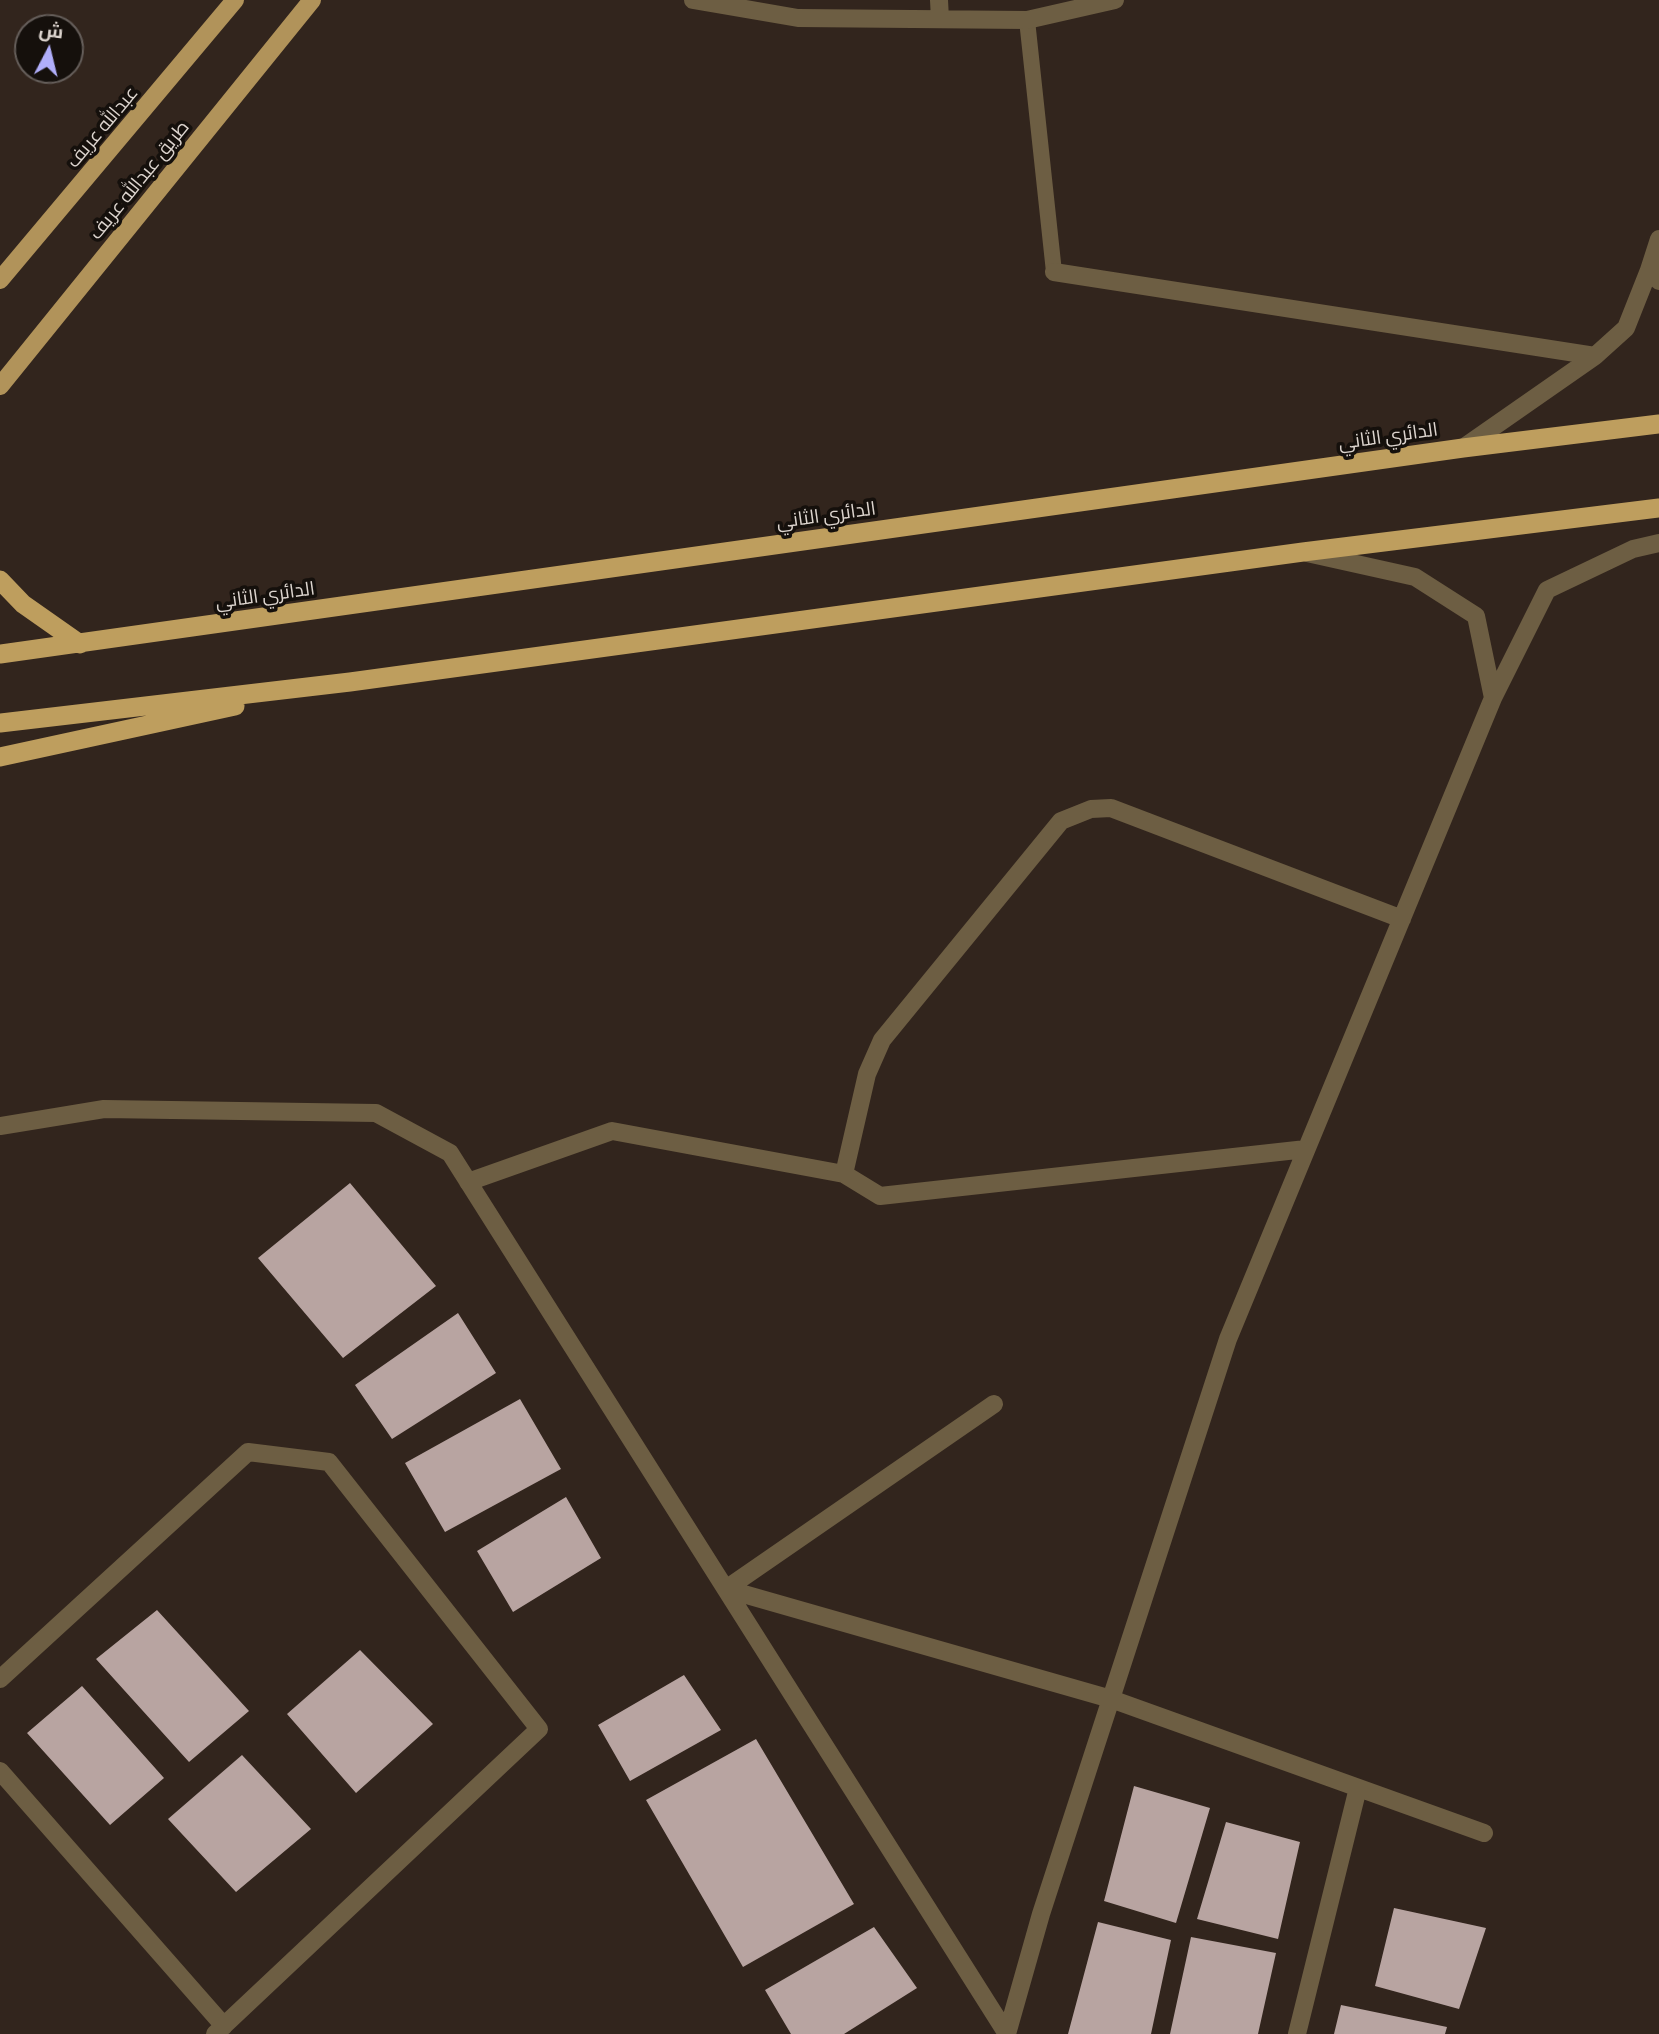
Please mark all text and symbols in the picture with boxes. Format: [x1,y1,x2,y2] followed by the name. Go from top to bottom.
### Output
[14,14,84,84] north arrow
[38,17,65,43] text: ش
[61,82,143,172] street label: عبدالله عريف
[84,116,194,244] street label: طريق عبدالله عريف
[1337,418,1439,454] street label: الدائري الثاني
[775,497,877,533] street label: الدائري الثاني
[214,577,316,613] street label: الدائري الثاني

